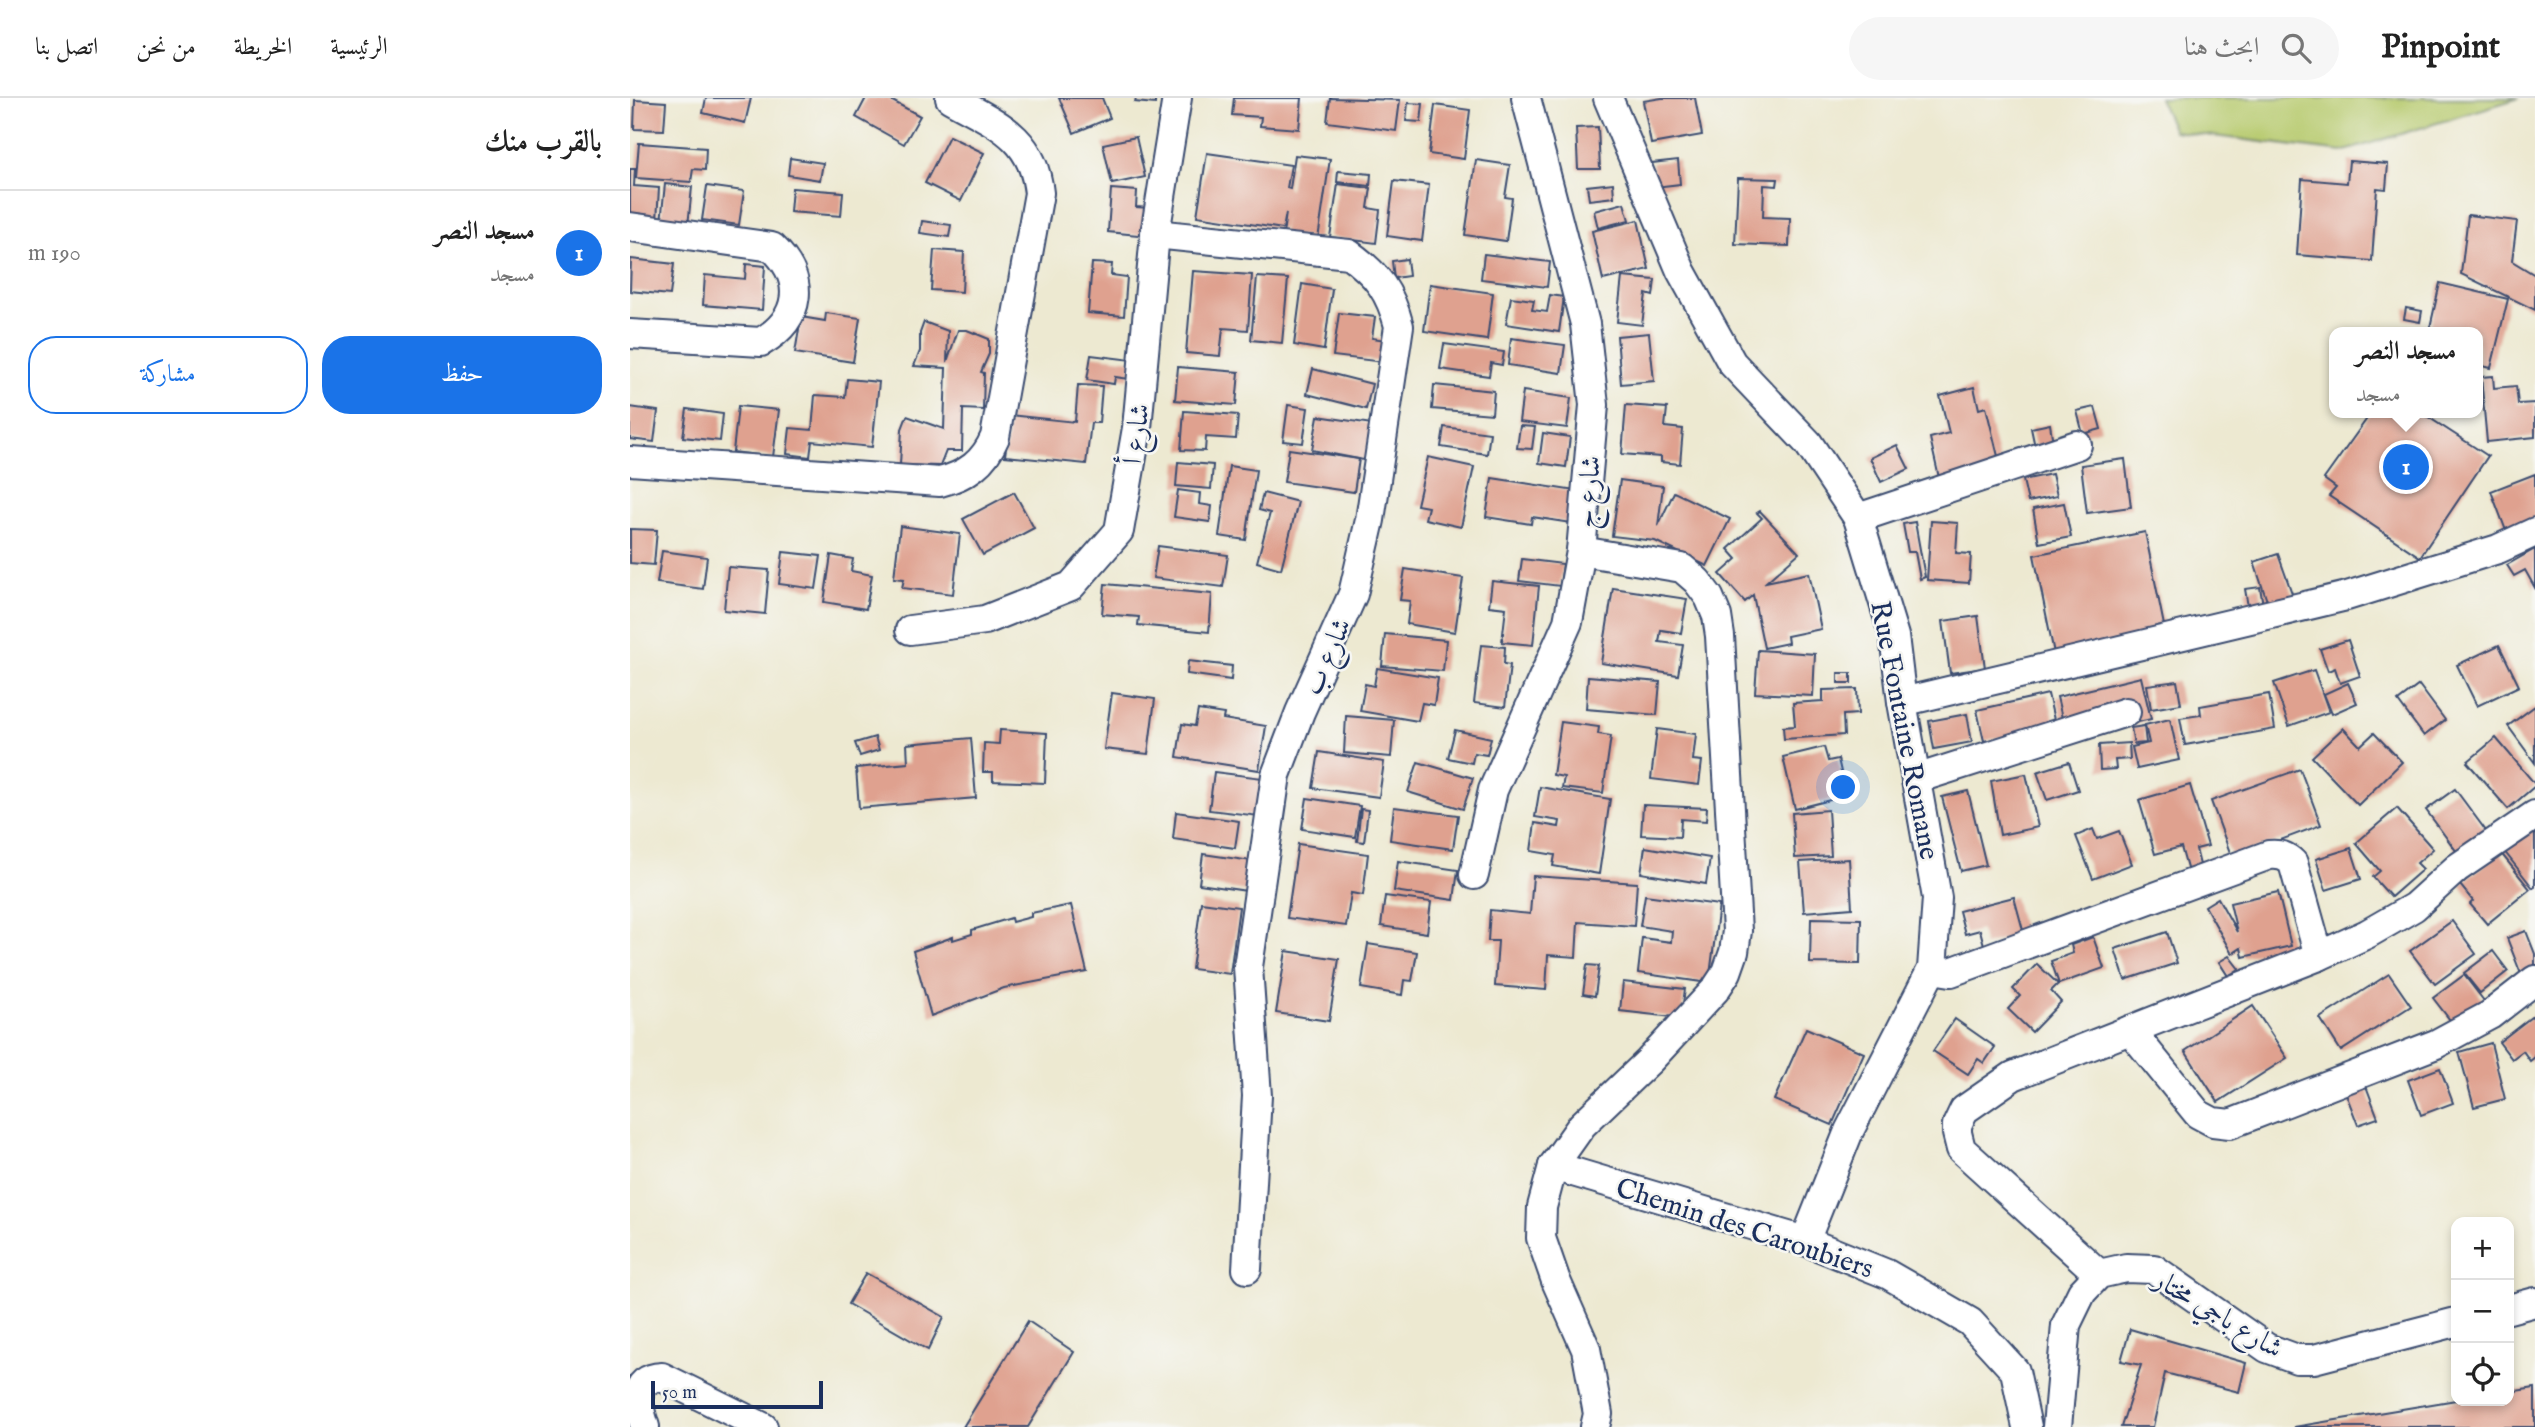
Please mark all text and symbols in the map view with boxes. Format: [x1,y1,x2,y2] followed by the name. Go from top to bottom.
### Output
[1849,17,2339,80] search box
[2381,27,2500,69] text: Pinpoint
[2277,29,2315,67] icon: search
[2184,31,2259,64] text: ابحث هنا
[35,32,98,63] text: اتصل بنا
[136,32,196,63] text: من نحن
[234,32,292,63] text: الخريطة
[330,32,388,63] text: الرئيسية
[485,124,602,162] text: بالقرب منك
[434,215,535,248] text: مسجد النصر
[28,239,81,268] text: 190 m
[575,239,583,268] text: 1
[490,260,535,289] text: مسجد
[2329,327,2483,418] popup
[2356,335,2456,368] text: مسجد النصر
[28,336,308,414] button: مشاركة
[322,336,602,414] button: حفظ
[2356,380,2401,409] text: مسجد
[1112,401,1163,468] street label: شارع أ
[2383,441,2429,493] pin: 1
[1569,454,1616,531] street label: شارع ج
[1861,598,1946,863] street label: Rue Fontaine Romane
[1296,613,1364,703] street label: شارع ب
[1826,770,1860,804] your location
[1611,1171,1877,1288] street label: Chemin des Caroubiers
[2451,1217,2514,1406] map controls
[2451,1217,2514,1280] button: +
[2142,1261,2289,1371] street label: شارع باجي مختار
[2451,1280,2514,1343] button: −
[2451,1343,2514,1406] button: locate
[651,1378,822,1410] scale bar
[662,1381,697,1405] text: 50 m

